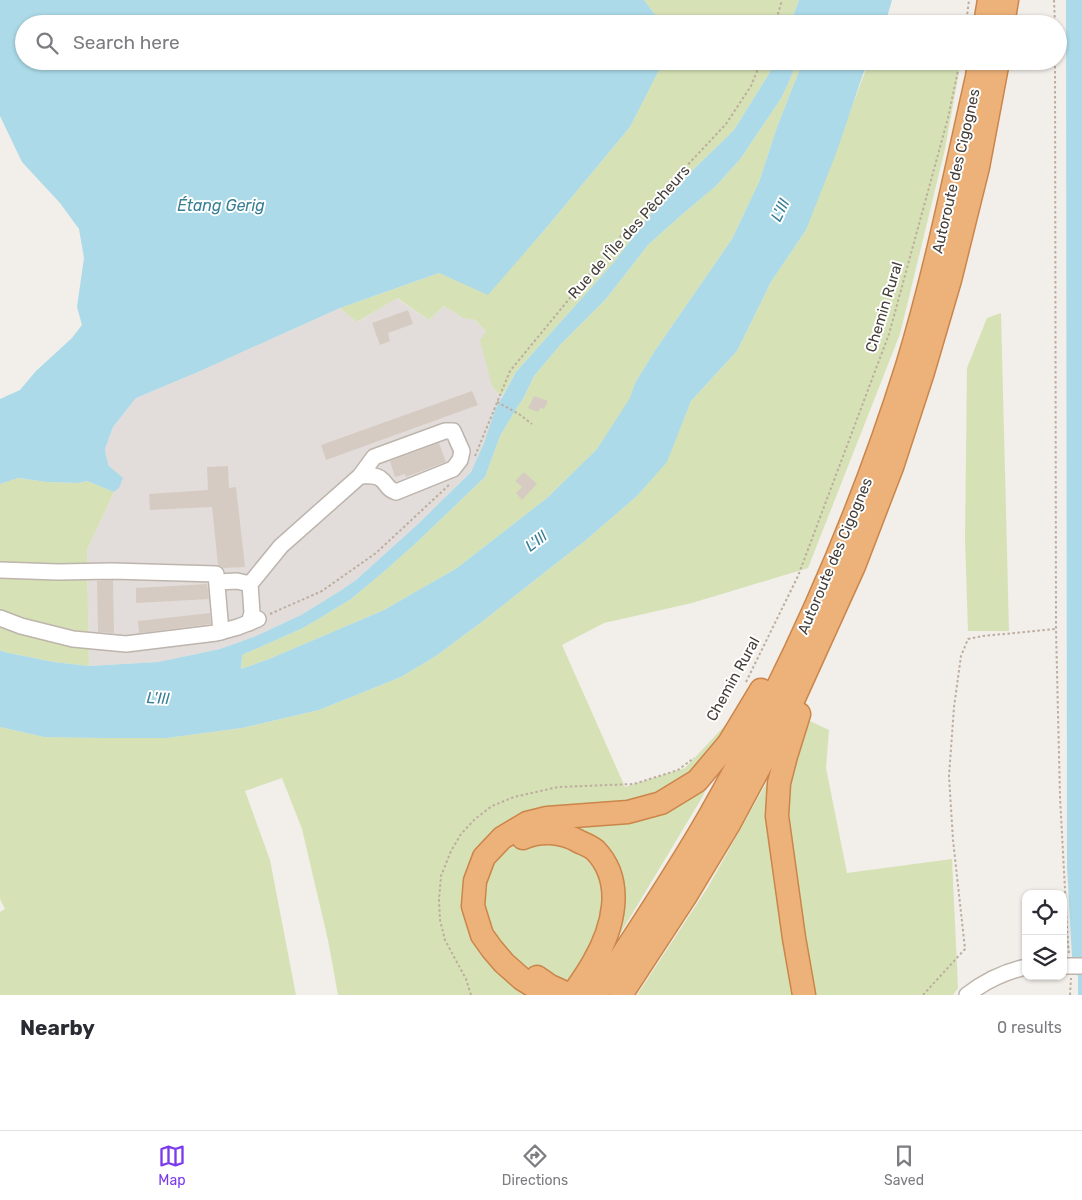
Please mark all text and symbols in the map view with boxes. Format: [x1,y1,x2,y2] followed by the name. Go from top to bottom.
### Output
[15,15,1067,70] search box
[33,29,61,57] icon: search
[73,31,180,54] text: Search here
[928,87,984,255] street label: Autoroute des Cigognes
[564,161,694,302] street label: Rue de l'Île des Pêcheurs
[766,195,794,224] water label: L'Ill
[177,196,265,215] water label: Étang Gerig
[862,260,906,354] street label: Chemin Rural
[794,475,876,637] street label: Autoroute des Cigognes
[521,526,552,555] water label: L'Ill
[702,634,764,724] street label: Chemin Rural
[146,688,171,708] water label: L'Ill
[1022,890,1067,980] map controls
[1022,890,1067,935] button: locate
[1022,935,1067,980] button: layers
[20,1015,95,1040] text: Nearby
[997,1018,1062,1037] text: 0 results
[158,1142,186,1189] tab: Map
[502,1142,568,1189] tab: Directions
[884,1142,924,1189] tab: Saved

